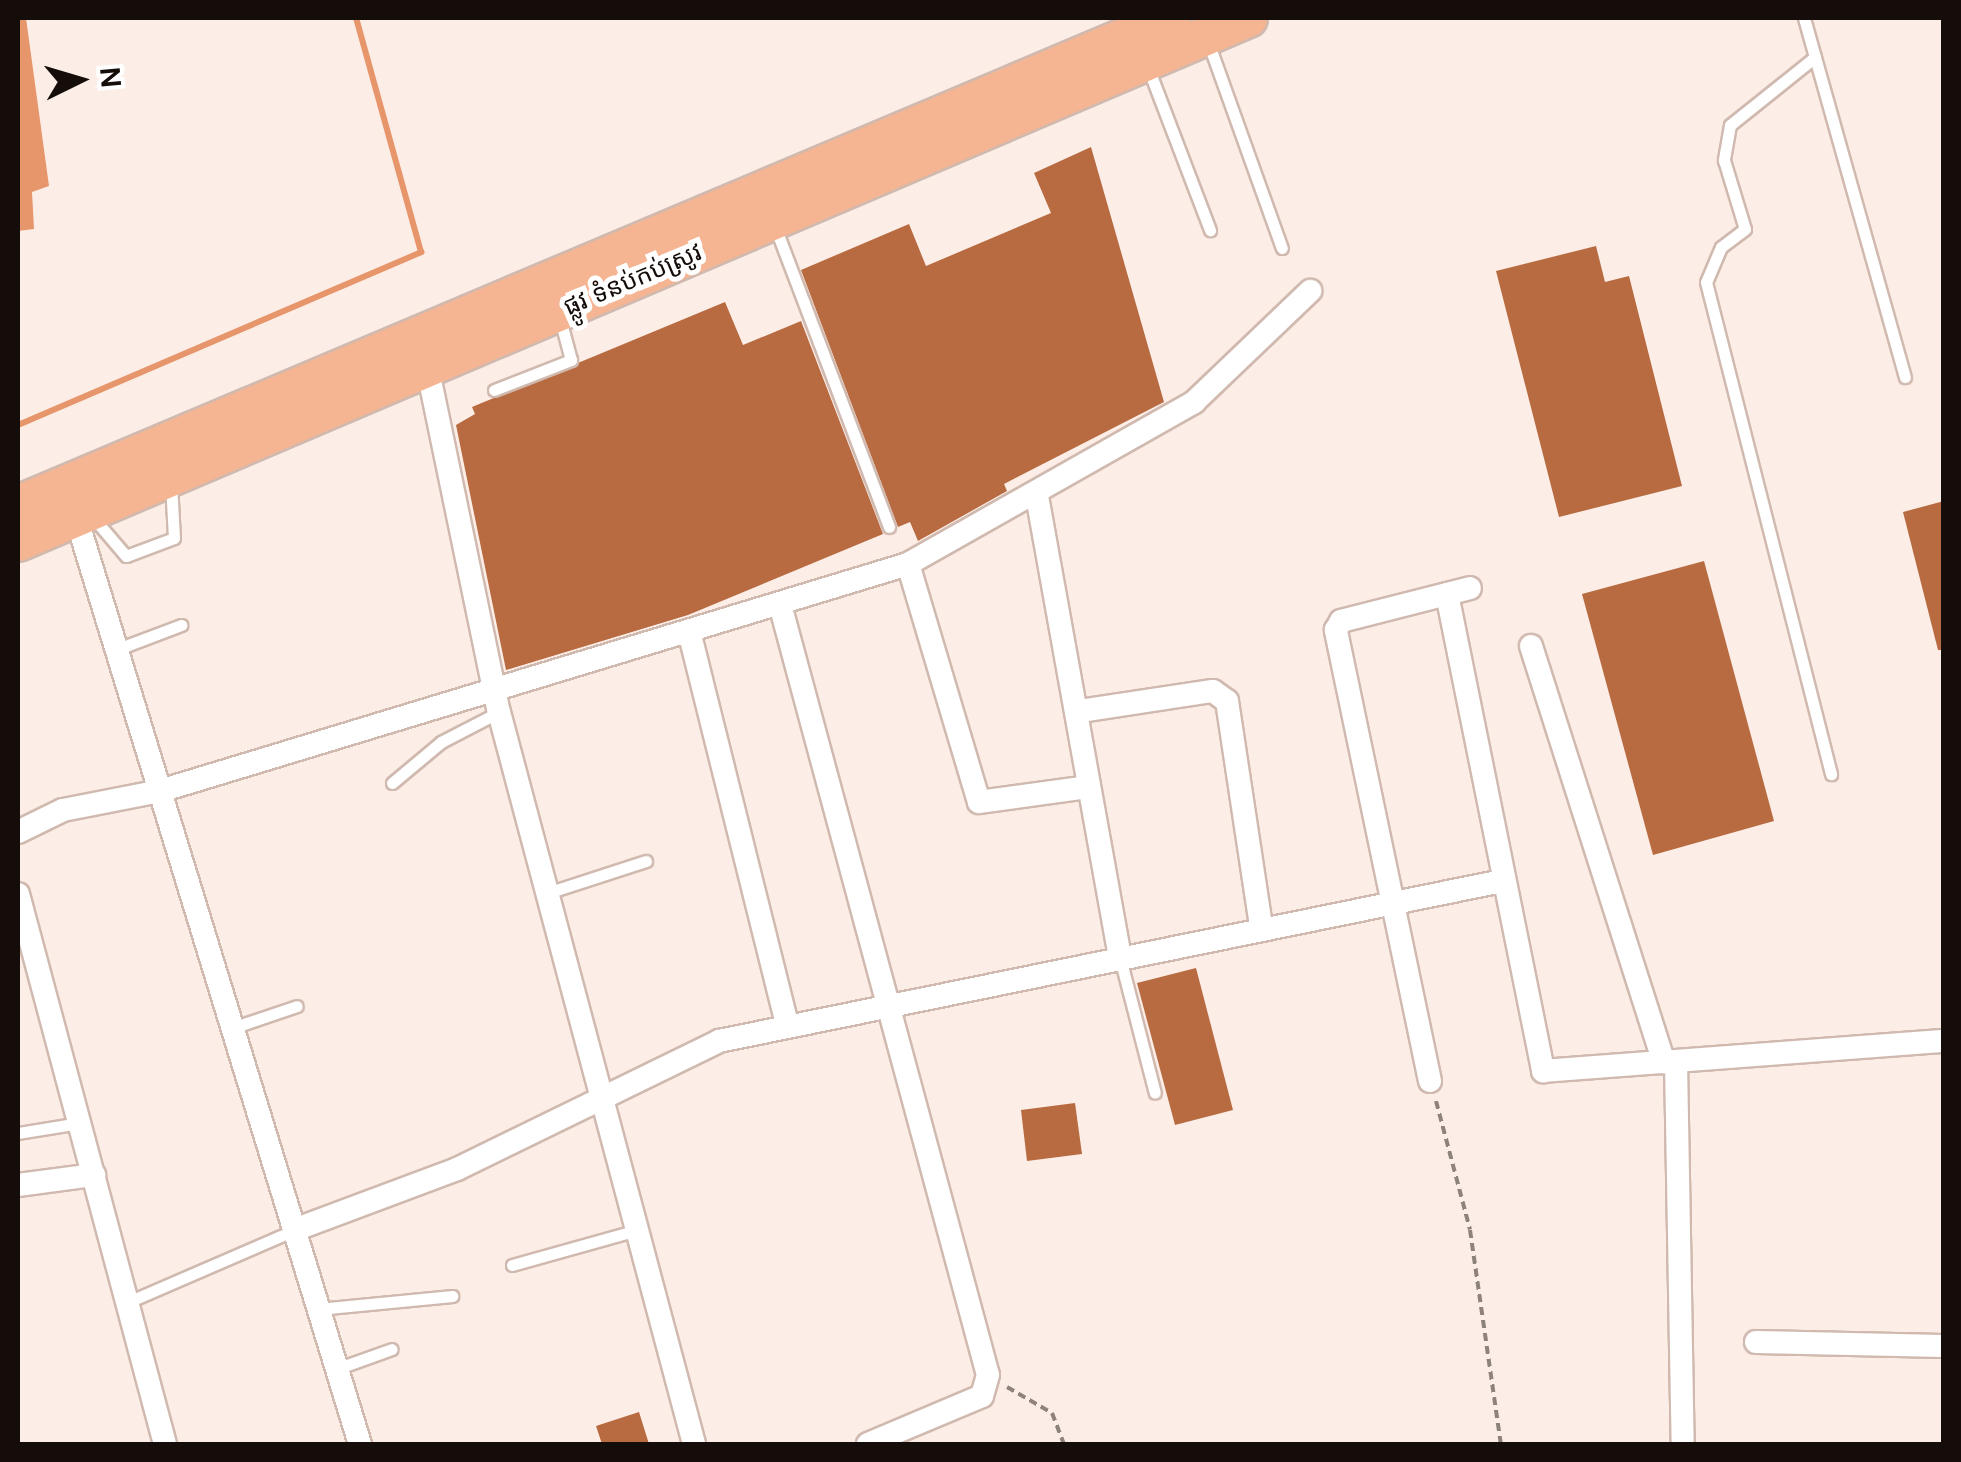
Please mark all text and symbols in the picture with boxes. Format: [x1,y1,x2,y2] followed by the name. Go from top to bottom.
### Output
[30,30,130,130] north arrow
[91,66,130,89] text: N
[559,237,707,323] street label: ផ្លូវ ទំនប់កប់ស្រូវ

